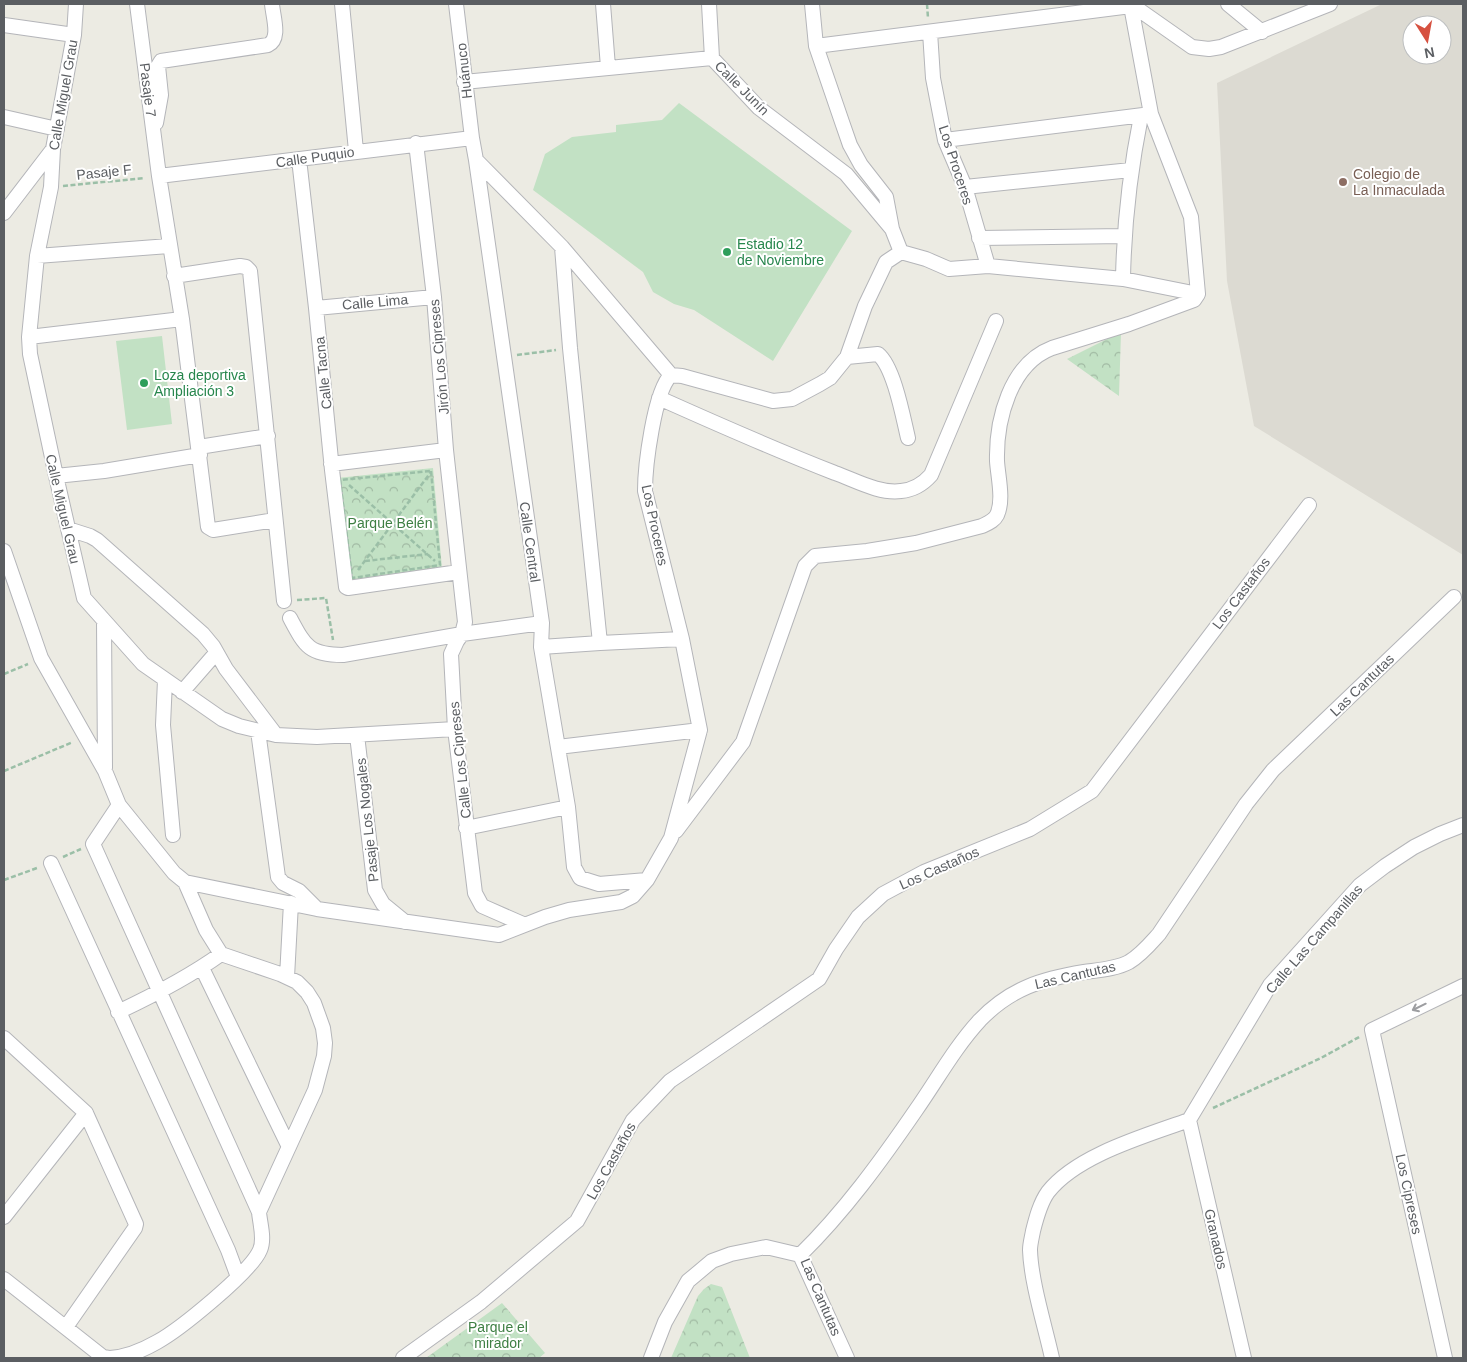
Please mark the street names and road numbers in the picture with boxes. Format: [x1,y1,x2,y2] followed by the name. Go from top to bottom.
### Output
[45,38,81,152] street label: Calle Miguel Grau
[453,42,475,100] street label: Huánuco
[712,58,772,118] street label: Calle Junín
[137,62,159,118] street label: Pasaje 7
[936,123,976,207] street label: Los Proceres
[275,144,356,170] street label: Calle Puquio
[76,161,132,183] street label: Pasaje F
[341,291,409,313] street label: Calle Lima
[426,299,452,415] street label: Jirón Los Cipreses
[311,336,335,410] street label: Calle Tacna
[43,453,83,565] street label: Calle Miguel Grau
[639,483,671,567] street label: Los Proceres
[516,501,544,583] street label: Calle Central
[1209,554,1273,632] street label: Los Castaños
[1327,651,1397,719] street label: Las Cantutas
[446,701,474,819] street label: Calle Los Cipreses
[353,757,381,883] street label: Pasaje Los Nogales
[897,843,981,893] street label: Los Castaños
[1262,881,1366,997] street label: Calle Las Campanillas
[1033,958,1117,992] street label: Las Cantutas
[583,1120,639,1202] street label: Los Castaños
[1393,1152,1425,1236] street label: Los Cipreses
[1201,1207,1231,1271] street label: Granados
[798,1256,844,1338] street label: Las Cantutas

